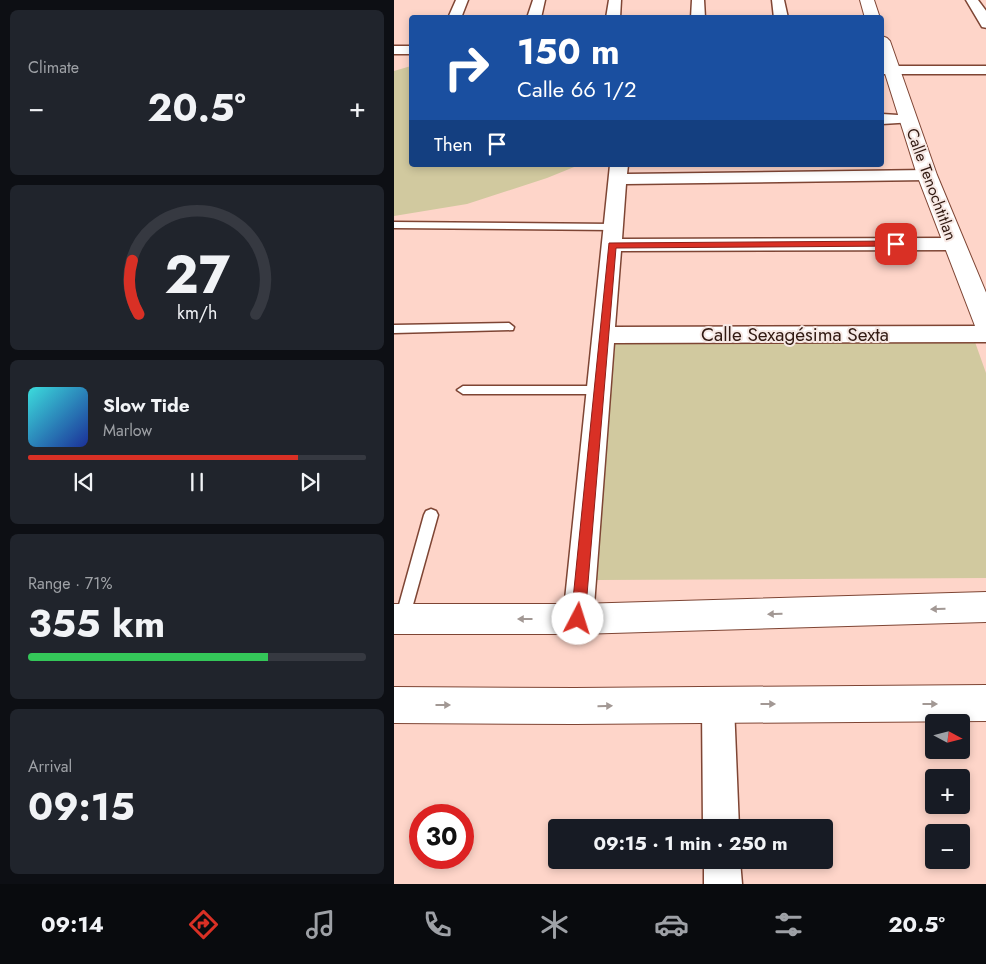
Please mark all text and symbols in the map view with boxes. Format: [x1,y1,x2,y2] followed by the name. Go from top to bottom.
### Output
[517,27,620,77] text: 150 m
[434,35,499,100] icon: right
[28,56,79,79] text: Climate
[517,73,636,105] text: Calle 66 1/2
[148,80,246,135] text: 20.5°
[28,87,45,128] text: −
[349,87,366,128] text: +
[901,125,963,244] street label: Calle Tenochtitlan
[483,130,511,158] icon: arrive
[434,131,473,158] text: Then
[875,223,917,265] pin
[882,230,910,258] icon: arrive
[164,237,230,313] text: 27
[177,300,217,326] text: km/h
[701,321,889,348] street label: Calle Sexagésima Sexta
[103,392,190,419] text: Slow Tide
[103,419,152,442] text: Marlow
[70,468,98,496] icon: previous
[183,468,211,496] icon: pause
[296,468,324,496] icon: next
[28,572,112,595] text: Range · 71%
[551,592,603,644] position arrow
[28,596,165,651] text: 355 km
[929,605,945,613] one-way arrow
[767,610,783,618] one-way arrow
[517,615,533,623] one-way arrow
[760,700,776,708] one-way arrow
[922,700,938,708] one-way arrow
[435,701,451,709] one-way arrow
[597,702,613,710] one-way arrow
[925,714,970,759] north arrow
[925,714,970,869] map controls
[28,755,72,778] text: Arrival
[925,769,970,814] button: +
[28,779,135,834] text: 09:15
[409,804,474,869] speed limit sign: 30
[925,824,970,869] button: −
[593,830,788,857] text: 09:15 · 1 min · 250 m
[186,907,221,942] icon: directions
[303,907,338,942] icon: music
[420,907,455,942] icon: phone
[537,907,572,942] icon: climate
[654,907,689,942] icon: car
[771,907,806,942] icon: filters
[41,908,104,940] text: 09:14
[888,908,945,940] text: 20.5°

